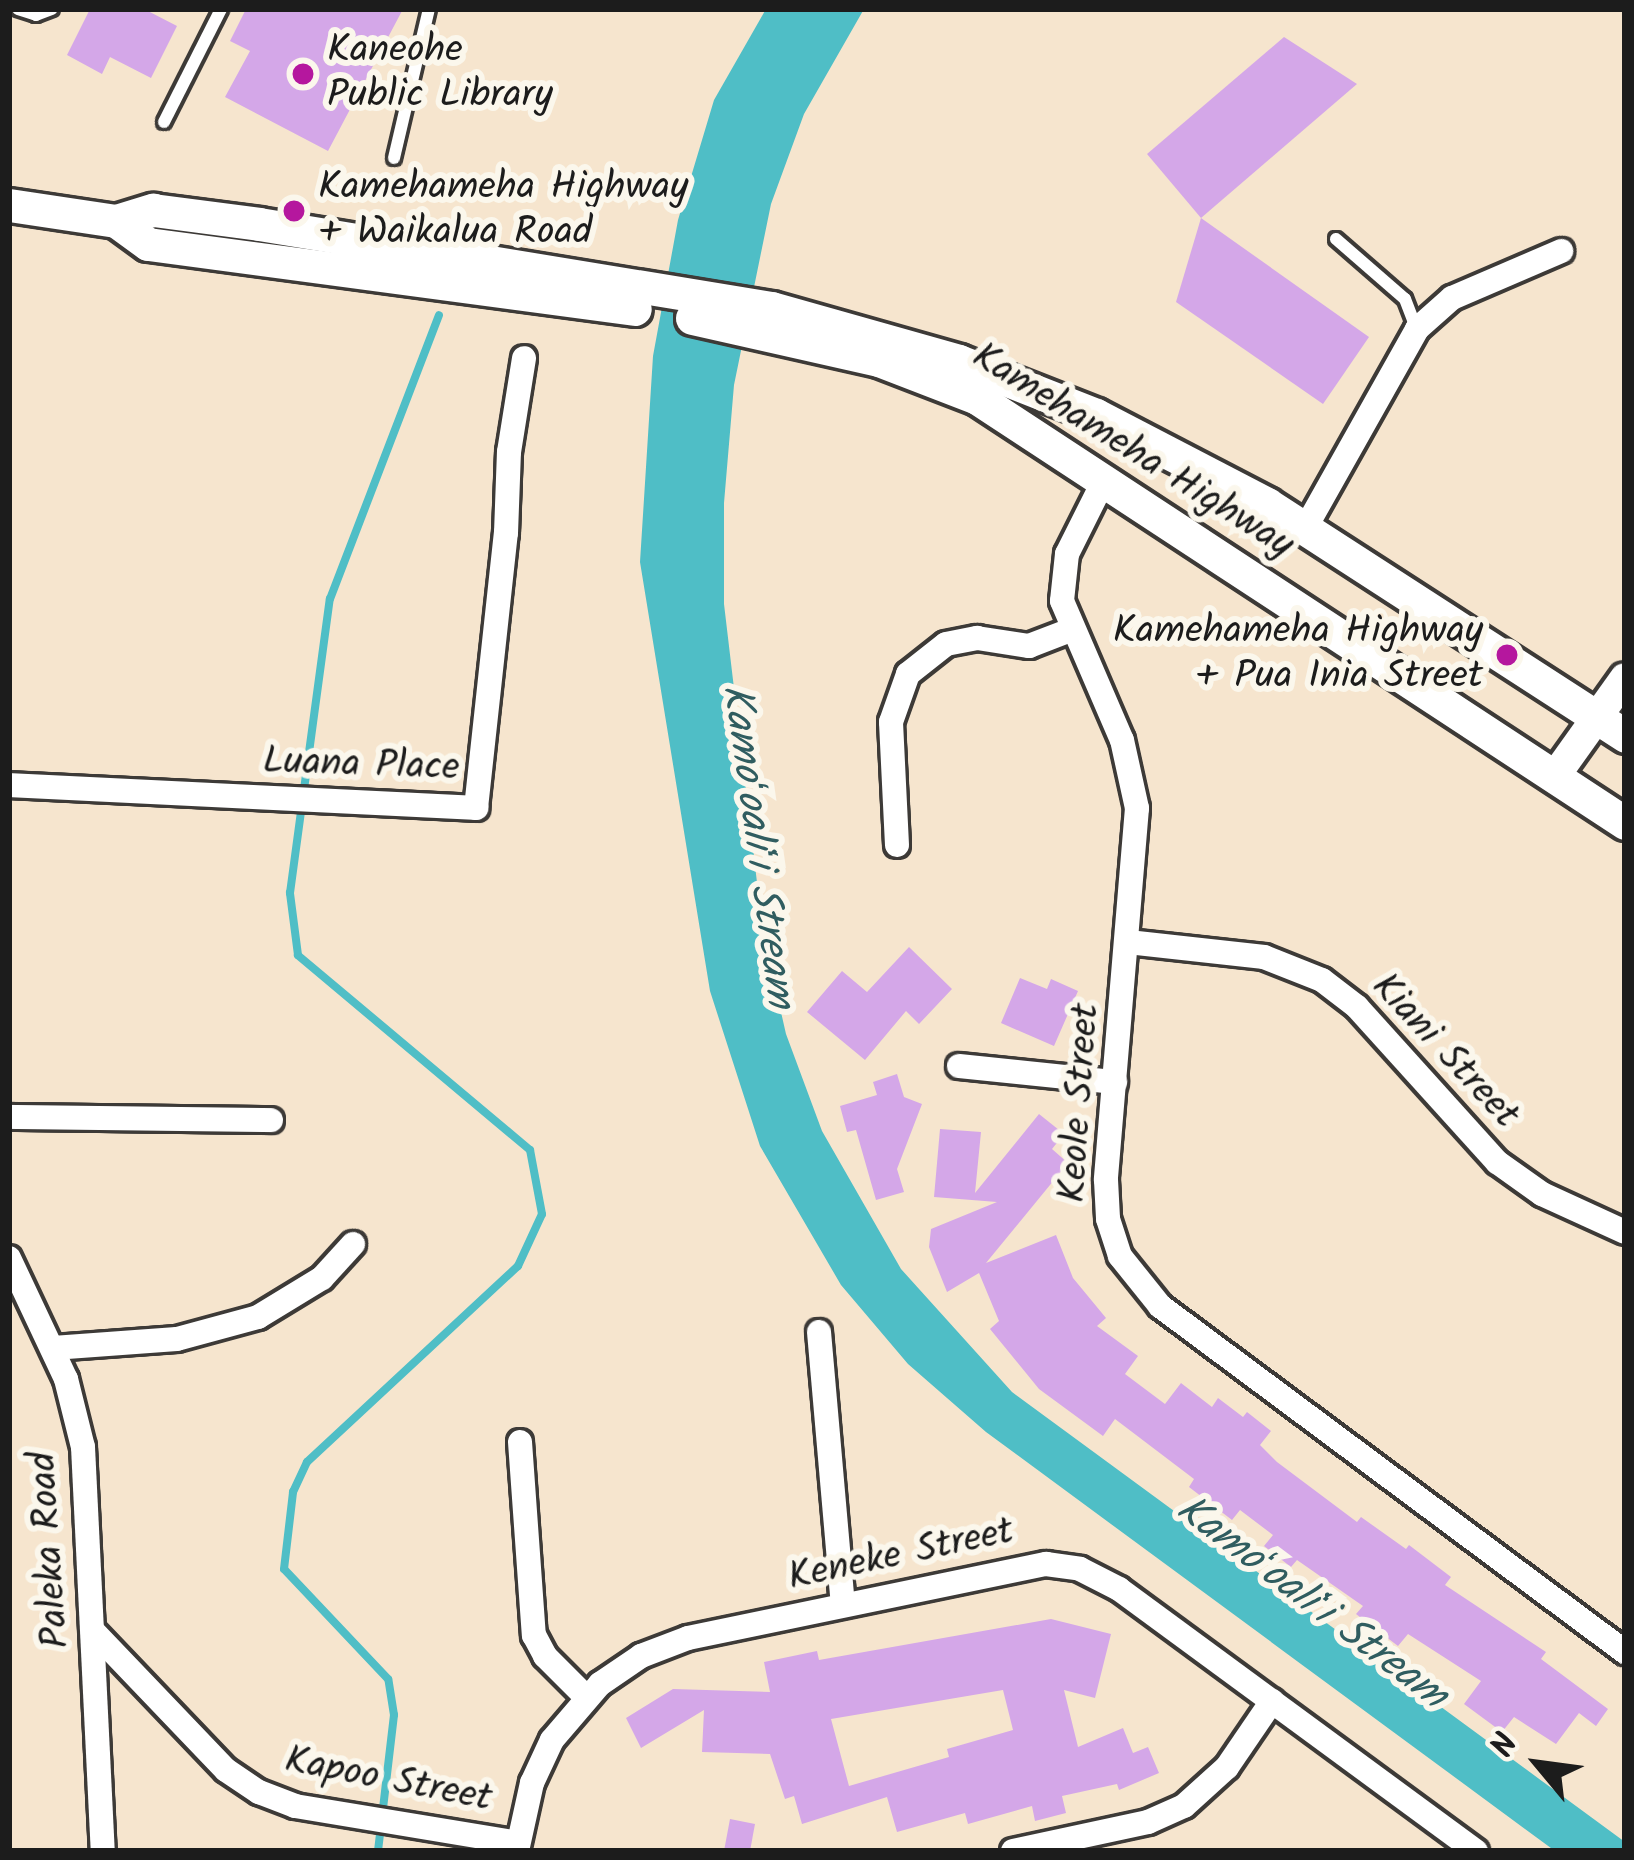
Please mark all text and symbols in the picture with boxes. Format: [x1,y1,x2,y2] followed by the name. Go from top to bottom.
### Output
[327,29,553,120] place label: Kaneohe Public Library
[290,61,316,87] marker: Kaneohe Public Library
[318,166,688,257] place label: Kamehameha Highway + Waikalua Road
[281,198,307,224] marker: Kamehameha Highway + Waikalua Road
[963,334,1301,570] street label: Kamehameha Highway
[1113,610,1483,701] place label: Kamehameha Highway + Pua Inia Street
[1494,642,1520,668] marker: Kamehameha Highway + Pua Inia Street
[709,681,805,1011] water label: Kamoʻoaliʻi Stream
[262,739,460,793] street label: Luana Place
[1360,965,1528,1139] street label: Kiani Street
[1051,1002,1111,1204] street label: Keole Street
[21,1450,81,1650] street label: Paleka Road
[1166,1485,1456,1721] water label: Kamoʻoaliʻi Stream
[784,1509,1018,1603] street label: Keneke Street
[1478,1704,1598,1824] north arrow
[1478,1724,1534,1768] text: N
[281,1738,495,1824] street label: Kapoo Street

